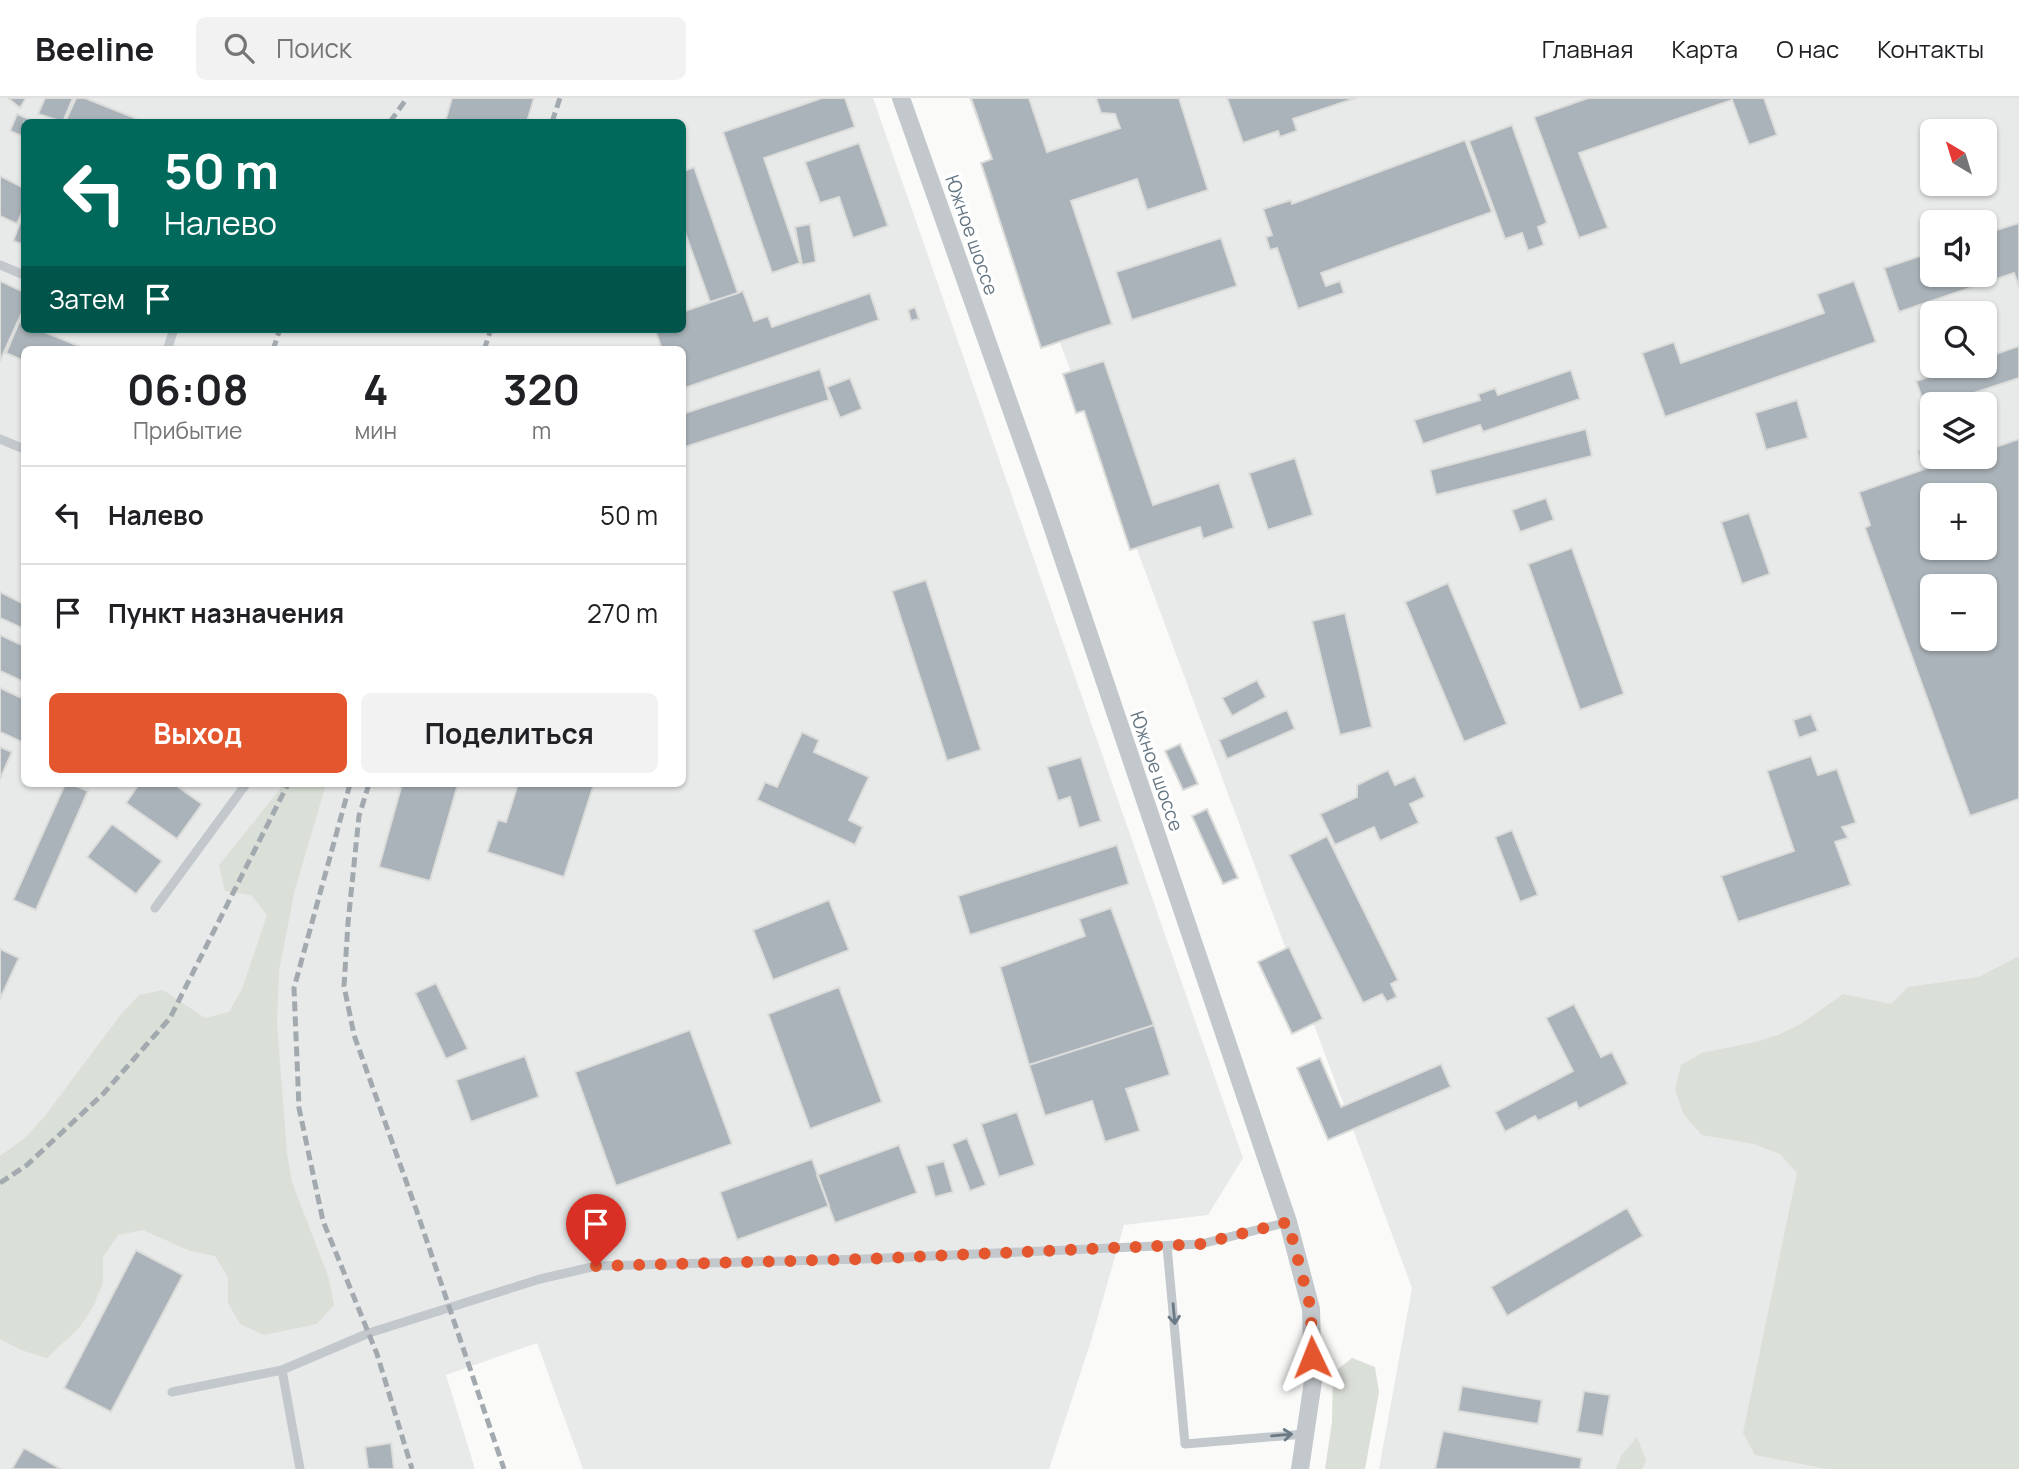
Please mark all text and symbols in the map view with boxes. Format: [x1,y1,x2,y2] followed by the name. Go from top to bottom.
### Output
[196,17,686,80] search box
[35,26,154,71] text: Beeline
[220,29,258,67] icon: search
[276,30,352,66] text: Поиск
[1542,32,1633,65] text: Главная
[1671,32,1738,65] text: Карта
[1776,32,1839,65] text: О нас
[1877,32,1984,65] text: Контакты
[1920,119,1997,196] north arrow
[1920,119,1997,651] map controls
[164,137,279,204] text: 50 m
[49,147,140,238] icon: left
[939,172,1005,298] street label: Южное шоссе
[164,201,277,245] text: Налево
[1920,210,1997,287] button: sound
[139,280,177,318] icon: arrive
[49,281,125,317] text: Затем
[1920,301,1997,378] button: search
[127,360,248,418] text: 06:08
[363,360,388,418] text: 4
[503,360,580,418] text: 320
[1920,392,1997,469] button: layers
[133,414,243,446] text: Прибытие
[354,414,397,446] text: мин
[532,414,551,446] text: m
[1920,483,1997,560] button: +
[49,496,87,534] icon: left
[108,497,204,533] text: Налево
[600,497,658,533] text: 50 m
[1920,574,1997,651] button: −
[49,594,87,632] icon: arrive
[108,595,344,631] text: Пункт назначения
[587,595,658,631] text: 270 m
[49,693,347,773] button: Выход
[361,693,658,773] button: Поделиться
[1124,708,1190,834] street label: Южное шоссе
[566,1194,626,1266] pin
[577,1205,615,1243] icon: arrive
[1167,1302,1180,1325] one-way arrow
[1275,1320,1349,1394] position arrow
[1270,1428,1293,1441] one-way arrow

